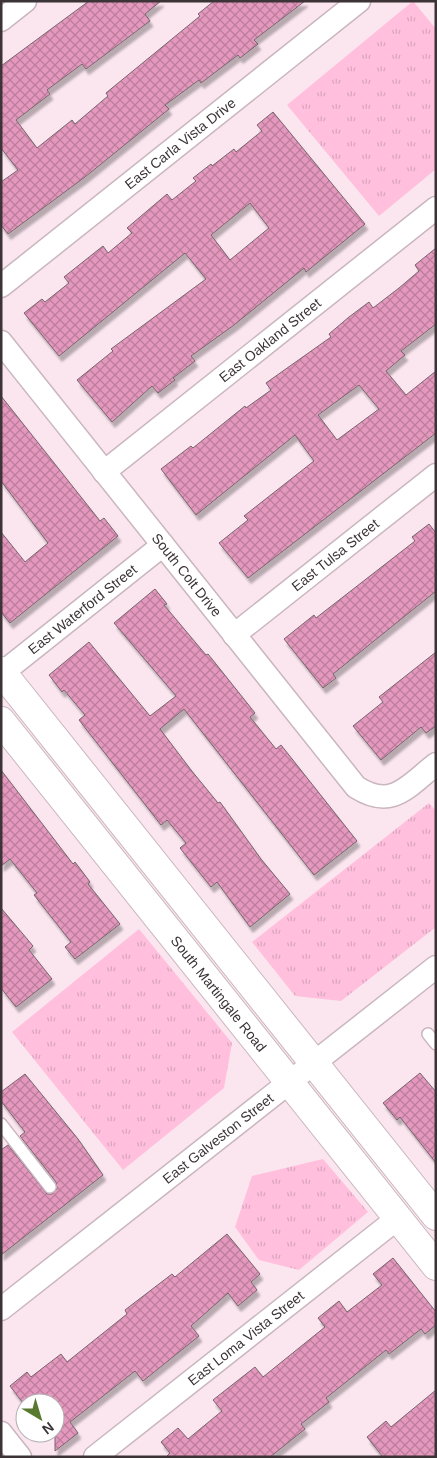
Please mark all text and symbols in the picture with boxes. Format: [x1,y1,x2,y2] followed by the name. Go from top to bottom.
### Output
[122,94,239,192] street label: East Carla Vista Drive
[216,295,324,385] street label: East Oakland Street
[288,515,382,594] street label: East Tulsa Street
[149,530,225,620] street label: South Colt Drive
[25,561,140,657] street label: East Waterford Street
[168,933,270,1055] street label: South Martingale Road
[159,1090,277,1187] street label: East Galveston Street
[185,1287,307,1389] street label: East Loma Vista Street
[15,1393,65,1443] north arrow
[39,1419,57,1438] text: N

